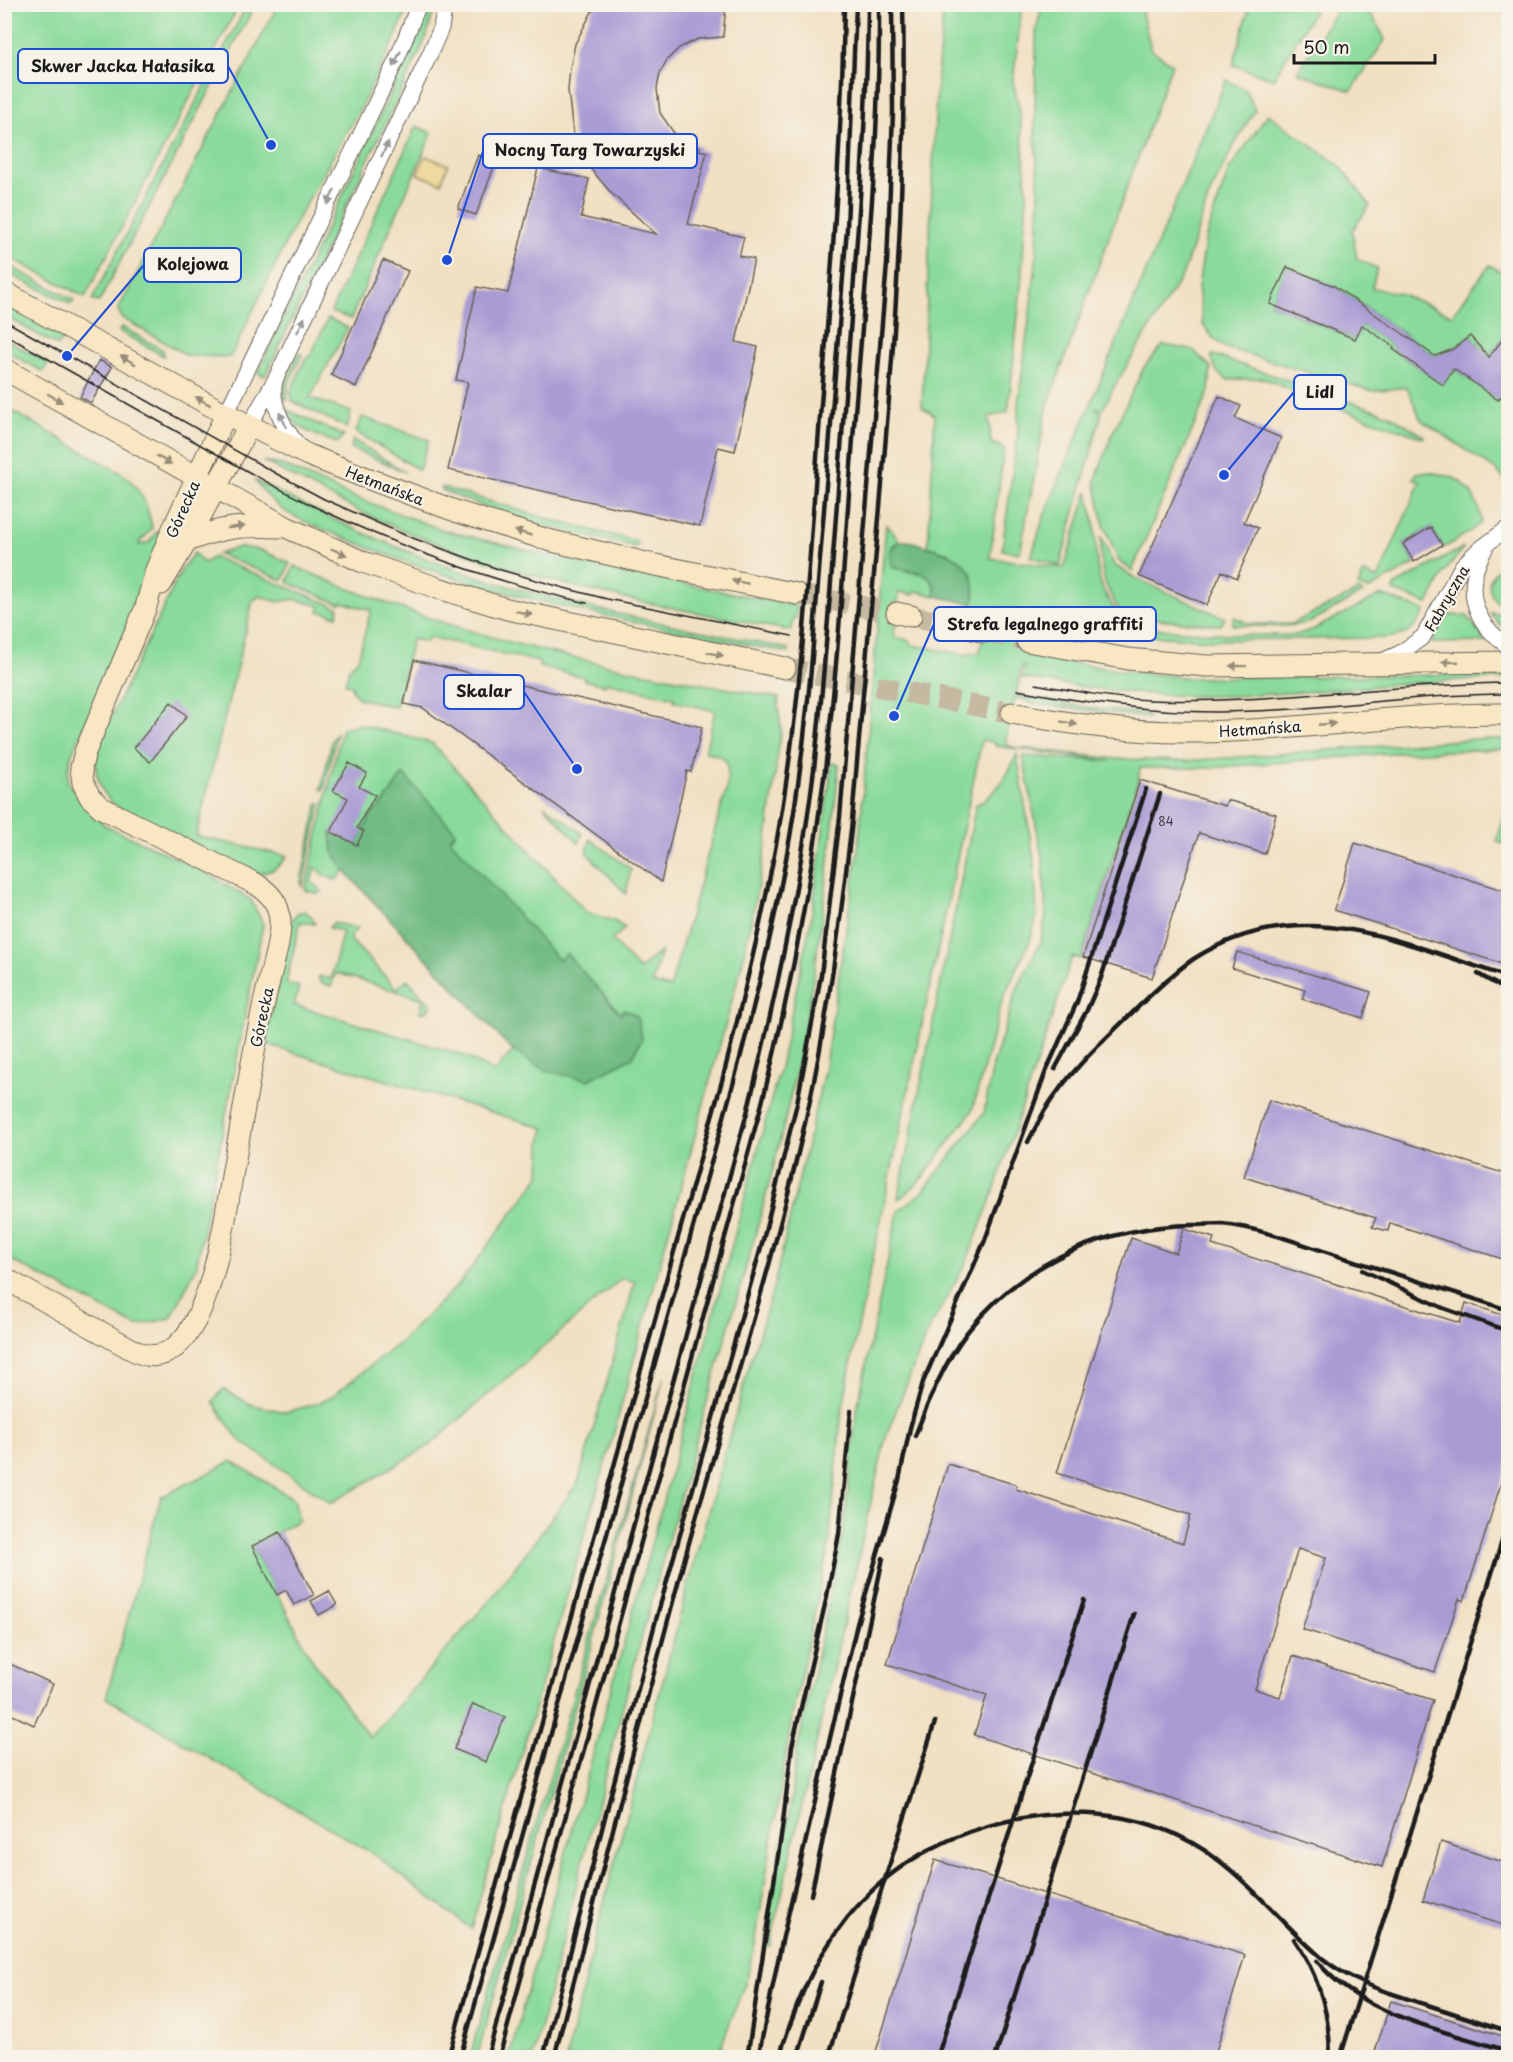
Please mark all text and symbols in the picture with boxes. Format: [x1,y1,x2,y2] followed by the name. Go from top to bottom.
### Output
[1294,27,1435,65] scale bar
[1303,33,1350,60] text: 50 m
[18,49,228,83] callout: Skwer Jacka Hałasika
[392,50,402,68] one-way arrow
[31,53,215,77] text: Skwer Jacka Hałasika
[483,134,697,168] callout: Nocny Targ Towarzyski
[495,137,685,161] text: Nocny Targ Towarzyski
[380,140,390,157] one-way arrow
[327,188,336,205] one-way arrow
[144,248,241,282] callout: Kolejowa
[157,251,229,275] text: Kolejowa
[296,316,306,333] one-way arrow
[120,355,137,365] one-way arrow
[1294,375,1346,409] callout: Lidl
[1306,379,1334,403] text: Lidl
[47,393,64,403] one-way arrow
[194,396,211,406] one-way arrow
[278,411,287,428] one-way arrow
[155,455,172,465] one-way arrow
[342,459,428,511] street label: Hetmańska
[159,476,205,542] street label: Górecka
[226,522,245,531] one-way arrow
[514,528,532,537] one-way arrow
[330,548,348,557] one-way arrow
[1418,560,1475,636] street label: Fabryczna
[731,577,750,586] one-way arrow
[934,607,1156,641] callout: Strefa legalnego graffiti
[515,608,533,618] one-way arrow
[947,611,1143,635] text: Strefa legalnego graffiti
[705,650,724,659] one-way arrow
[1441,658,1460,667] one-way arrow
[1228,661,1247,671] one-way arrow
[444,675,524,709] callout: Skalar
[456,678,513,702] text: Skalar
[1218,714,1303,742] street label: Hetmańska
[1060,719,1079,728] one-way arrow
[1317,719,1336,729] one-way arrow
[1158,812,1174,830] house number: 84
[243,984,279,1049] street label: Górecka

